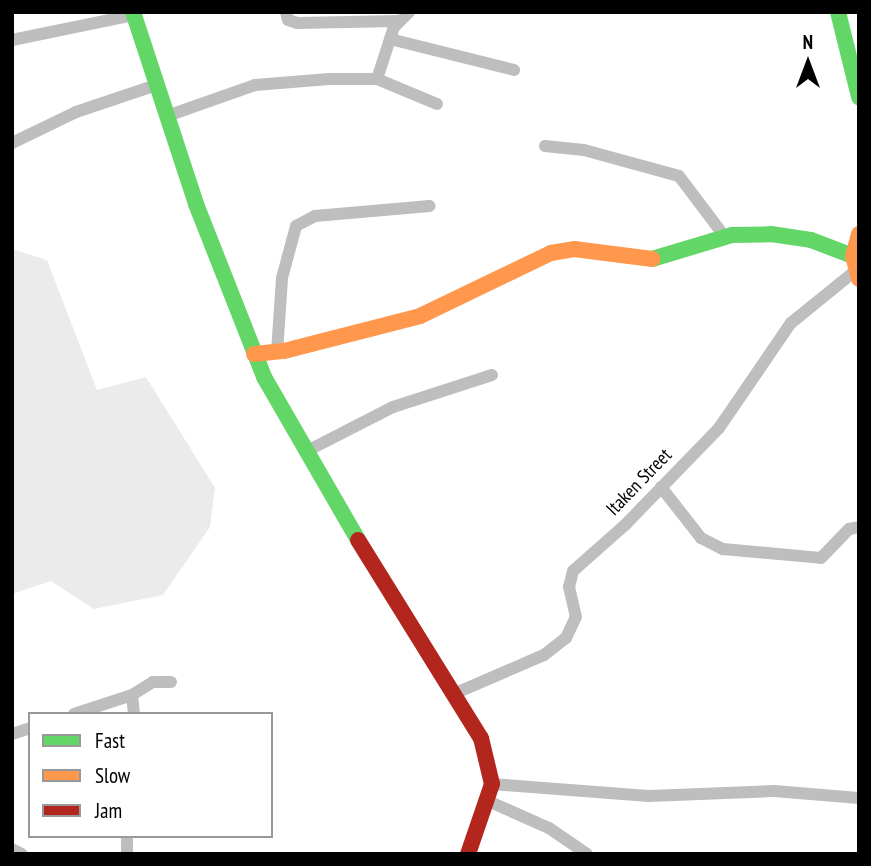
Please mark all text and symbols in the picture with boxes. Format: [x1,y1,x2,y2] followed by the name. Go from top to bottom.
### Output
[773,28,843,98] north arrow
[803,30,813,54] text: N
[602,444,676,520] street label: Itaken Street
[28,712,273,838] legend
[95,727,125,754] text: Fast
[95,762,130,789] text: Slow
[95,797,122,824] text: Jam

